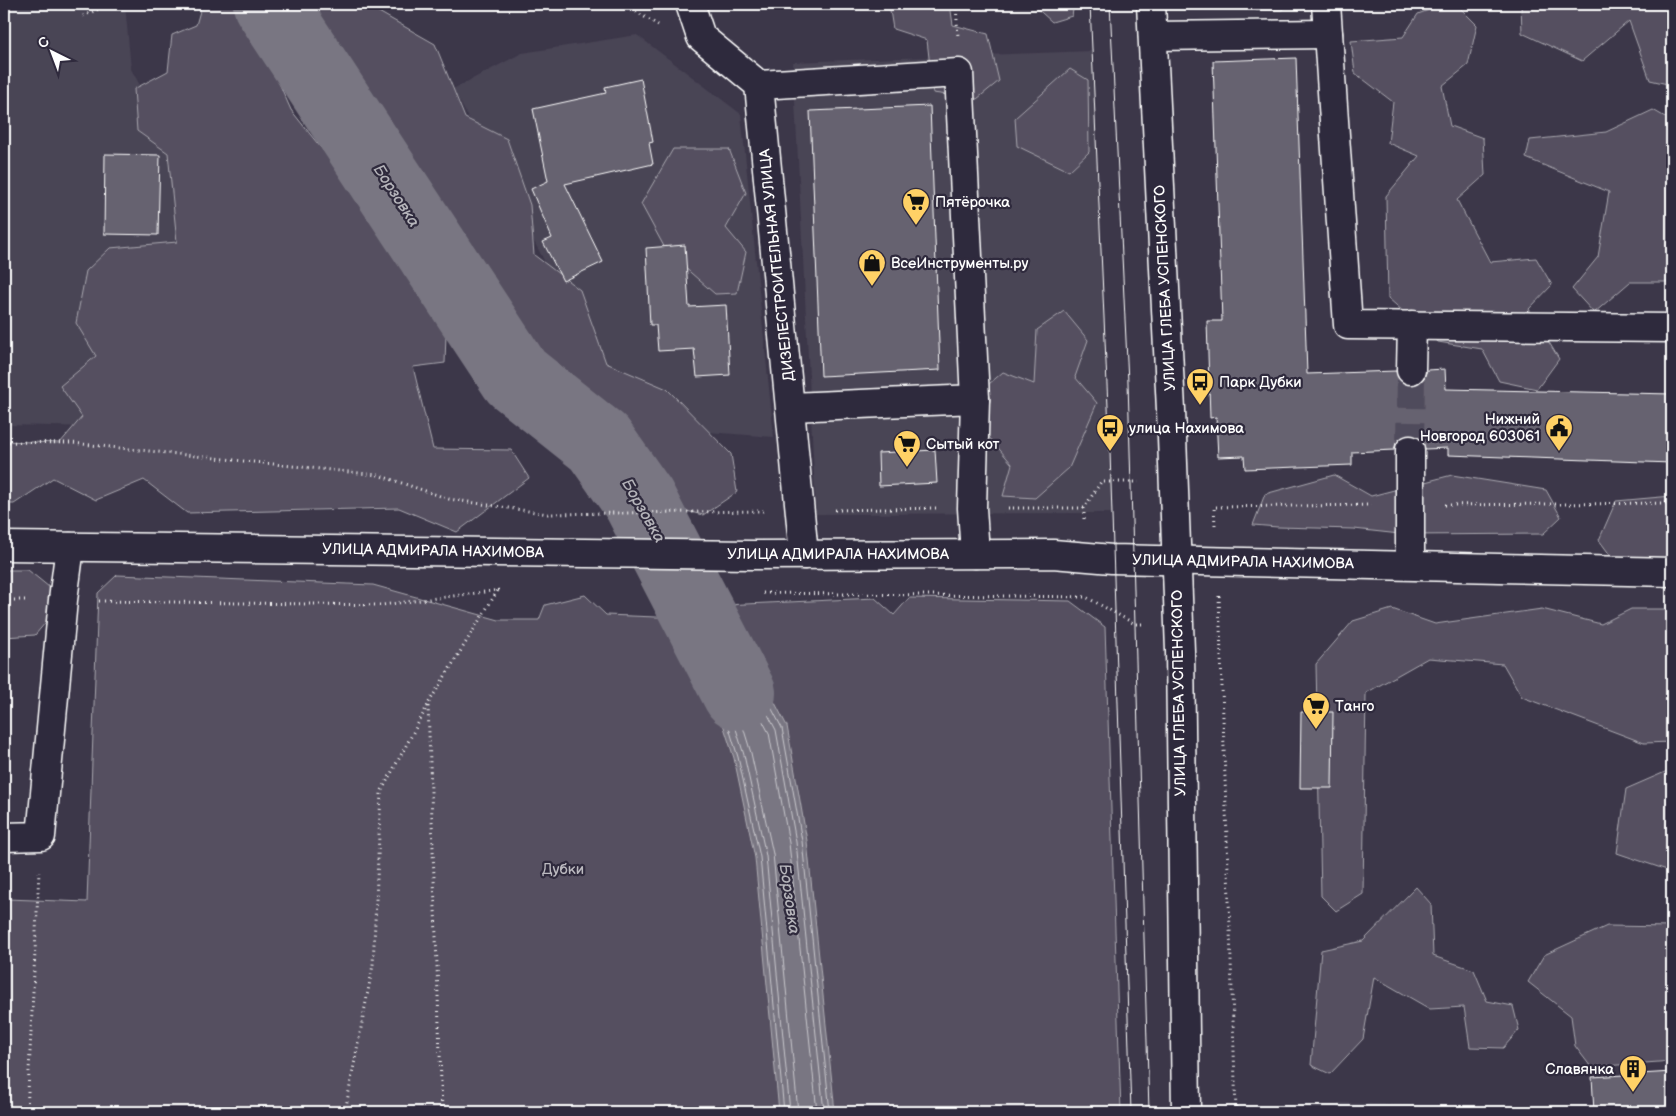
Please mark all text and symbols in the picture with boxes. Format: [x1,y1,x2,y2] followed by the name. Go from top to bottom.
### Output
[28,28,78,78] north arrow
[34,33,53,52] text: С
[755,147,799,382] street label: ДИЗЕЛЕСТРОИТЕЛЬНАЯ УЛИЦА
[369,161,423,231] water label: Борзовка
[1150,184,1180,392] street label: УЛИЦА ГЛЕБА УСПЕНСКОГО
[901,187,931,226] supermarket icon: Пятёрочка
[935,193,1010,212] place label: Пятёрочка
[857,248,887,287] shop icon: ВсеИнструменты.ру
[891,254,1028,273] place label: ВсеИнструменты.ру
[1185,367,1215,406] bus stop icon: Парк Дубки
[1219,373,1302,392] place label: Парк Дубки
[1420,410,1540,446] place label: Нижний Новгород 603061
[1095,413,1125,452] bus stop icon: улица Нахимова
[1544,413,1574,452] public building icon: Нижний Новгород 603061
[1129,419,1244,438] place label: улица Нахимова
[892,429,922,468] supermarket icon: Сытый кот
[926,435,1000,454] place label: Сытый кот
[617,476,669,546] water label: Борзовка
[322,540,545,562] street label: УЛИЦА АДМИРАЛА НАХИМОВА
[727,545,950,564] street label: УЛИЦА АДМИРАЛА НАХИМОВА
[1132,551,1355,573] street label: УЛИЦА АДМИРАЛА НАХИМОВА
[1168,589,1190,796] street label: УЛИЦА ГЛЕБА УСПЕНСКОГО
[1301,691,1331,730] supermarket icon: Танго
[1335,697,1375,716] place label: Танго
[542,860,584,879] park label: Дубки
[775,863,803,935] water label: Борзовка
[1618,1054,1648,1093] building icon: Славянка
[1545,1060,1614,1079] place label: Славянка

